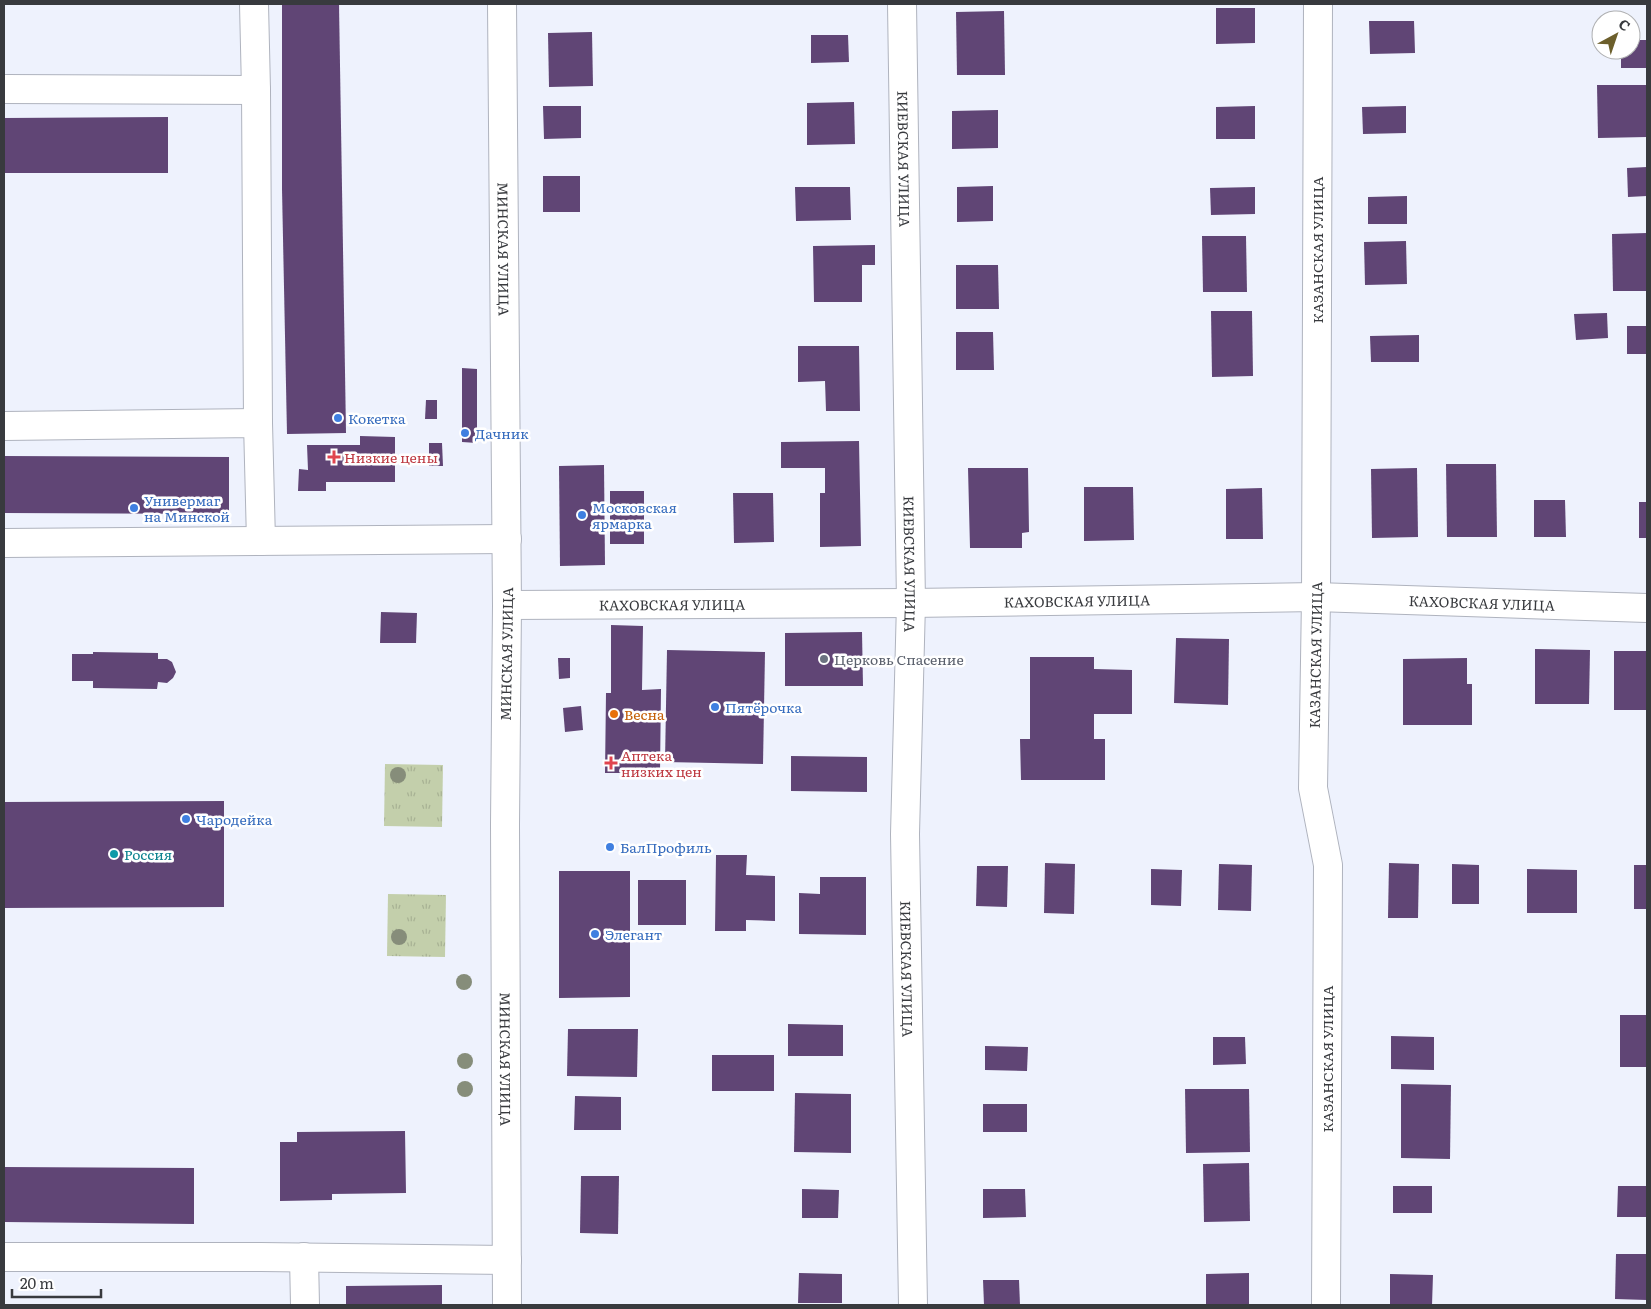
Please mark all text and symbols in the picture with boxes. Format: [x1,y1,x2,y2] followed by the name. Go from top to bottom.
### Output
[1591,10,1641,60] north arrow
[1615,13,1635,35] text: С
[893,91,915,228] street label: КИЕВСКАЯ УЛИЦА
[1307,176,1327,323] street label: КАЗАНСКАЯ УЛИЦА
[493,182,515,317] street label: МИНСКАЯ УЛИЦА
[348,408,406,428] place label: Кокетка
[332,412,344,424] marker: Кокетка
[475,423,529,443] place label: Дачник
[459,427,471,439] marker: Дачник
[344,447,438,467] place label: Низкие цены
[328,451,340,463] marker: Низкие цены
[144,490,230,526] place label: Универмаг на Минской
[899,496,921,633] street label: КИЕВСКАЯ УЛИЦА
[592,497,677,533] place label: Московская ярмарка
[128,502,140,514] marker: Универмаг на Минской
[576,509,588,521] marker: Московская ярмарка
[1304,581,1326,729] street label: КАЗАНСКАЯ УЛИЦА
[495,586,517,721] street label: МИНСКАЯ УЛИЦА
[1004,589,1151,612] street label: КАХОВСКАЯ УЛИЦА
[1408,590,1556,615] street label: КАХОВСКАЯ УЛИЦА
[599,594,746,615] street label: КАХОВСКАЯ УЛИЦА
[834,649,964,669] place label: Церковь Спасение
[818,653,830,665] marker: Церковь Спасение
[725,697,803,717] place label: Пятёрочка
[709,701,721,713] marker: Пятёрочка
[624,704,665,724] place label: Весна
[608,708,620,720] marker: Весна
[621,745,702,781] place label: Аптека низких цен
[605,757,617,769] marker: Аптека низких цен
[196,809,273,829] place label: Чародейка
[180,813,192,825] marker: Чародейка
[620,837,712,857] place label: БалПрофиль
[604,841,616,853] marker: БалПрофиль
[124,844,172,864] place label: Россия
[108,848,120,860] marker: Россия
[896,900,918,1038] street label: КИЕВСКАЯ УЛИЦА
[605,924,662,944] place label: Элегант
[589,928,601,940] marker: Элегант
[1317,985,1337,1132] street label: КАЗАНСКАЯ УЛИЦА
[496,992,516,1127] street label: МИНСКАЯ УЛИЦА
[12,1266,101,1298] scale bar
[20,1271,54,1294] text: 20 m

